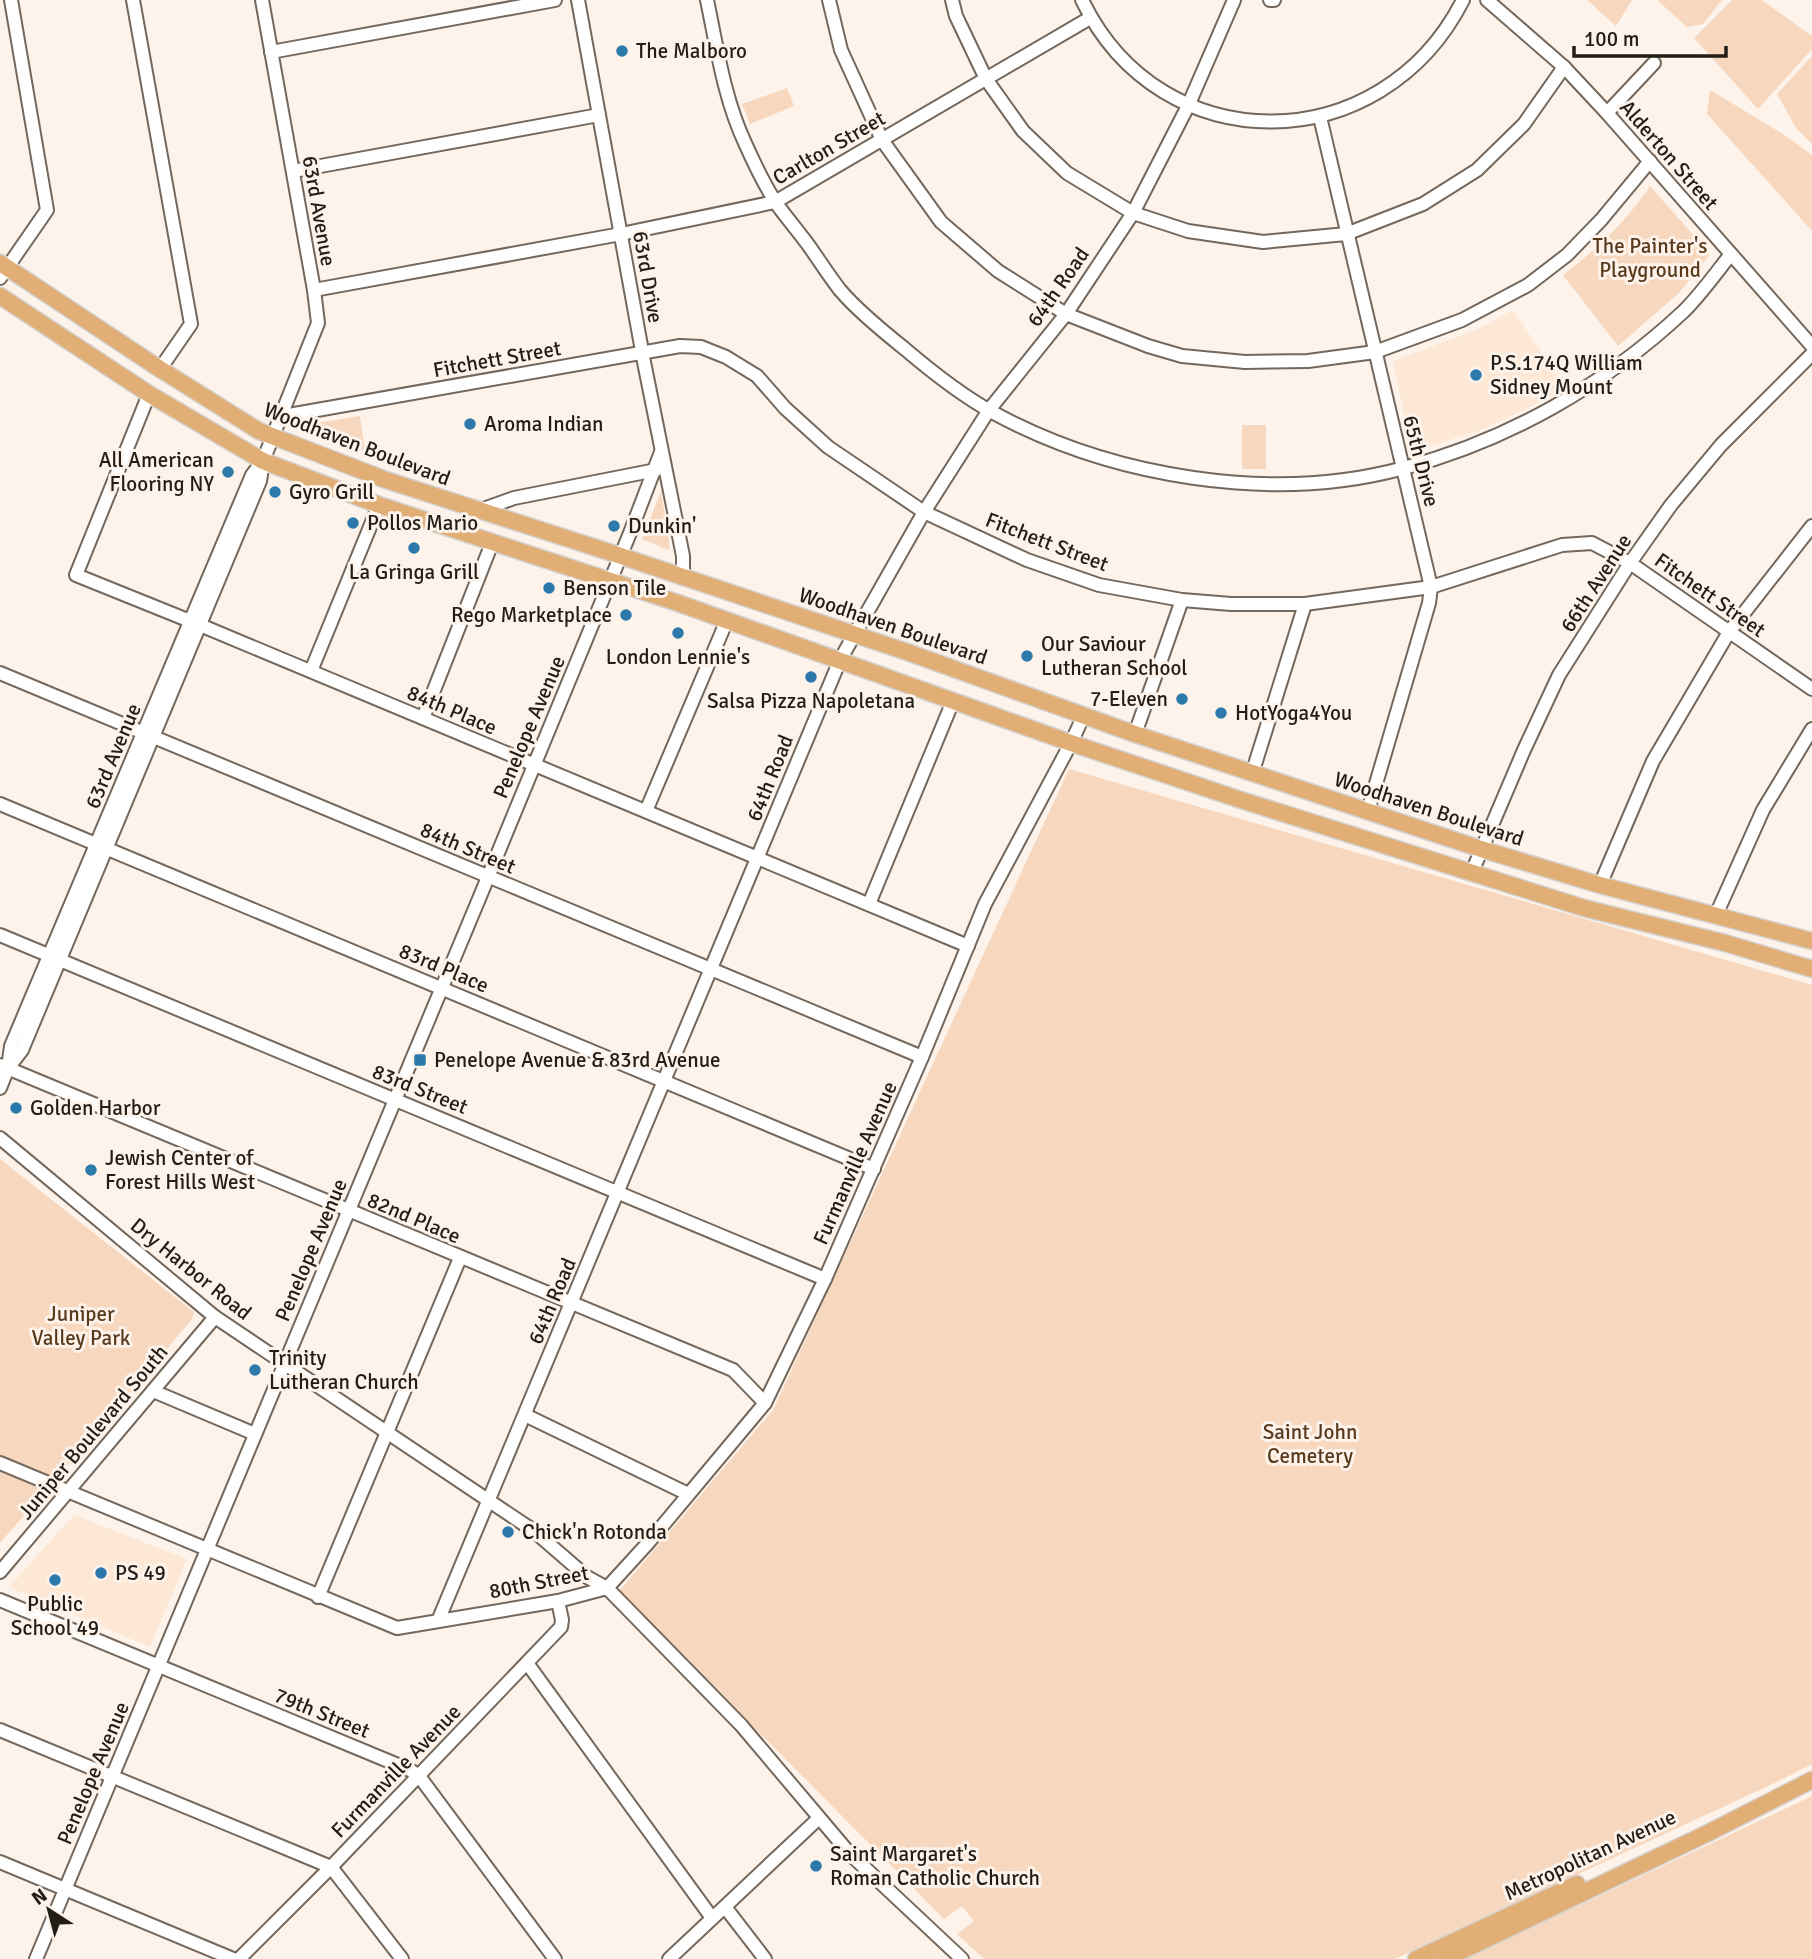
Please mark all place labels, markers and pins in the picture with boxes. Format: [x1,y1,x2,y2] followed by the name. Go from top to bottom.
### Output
[636,38,747,64] place label: The Malboro
[614,43,630,59] marker: The Malboro
[1490,350,1643,400] place label: P.S.174Q William Sidney Mount
[1468,367,1484,383] marker: P.S.174Q William Sidney Mount
[484,411,604,437] place label: Aroma Indian
[462,416,478,432] marker: Aroma Indian
[99,447,214,497] place label: All American Flooring NY
[220,464,236,480] marker: All American Flooring NY
[289,479,374,505] place label: Gyro Grill
[267,484,283,500] marker: Gyro Grill
[367,510,478,536] place label: Pollos Mario
[628,513,696,539] place label: Dunkin'
[345,515,361,531] marker: Pollos Mario
[606,518,622,534] marker: Dunkin'
[406,540,422,556] marker: La Gringa Grill
[349,559,479,585] place label: La Gringa Grill
[563,575,666,601] place label: Benson Tile
[541,580,557,596] marker: Benson Tile
[451,602,612,628] place label: Rego Marketplace
[618,607,634,623] marker: Rego Marketplace
[670,625,686,641] marker: London Lennie's
[1041,631,1188,681] place label: Our Saviour Lutheran School
[606,644,750,670] place label: London Lennie's
[1019,648,1035,664] marker: Our Saviour Lutheran School
[803,669,819,685] marker: Salsa Pizza Napoletana
[1090,686,1168,712] place label: 7-Eleven
[707,688,915,714] place label: Salsa Pizza Napoletana
[1174,691,1190,707] marker: 7-Eleven
[1235,700,1352,726] place label: HotYoga4You
[1213,705,1229,721] marker: HotYoga4You
[434,1047,721,1073] place label: Penelope Avenue & 83rd Avenue
[412,1052,428,1068] marker: Penelope Avenue & 83rd Avenue
[30,1095,161,1121] place label: Golden Harbor
[8,1100,24,1116] marker: Golden Harbor
[105,1145,255,1195] place label: Jewish Center of Forest Hills West
[83,1162,99,1178] marker: Jewish Center of Forest Hills West
[269,1345,419,1395] place label: Trinity Lutheran Church
[247,1362,263,1378] marker: Trinity Lutheran Church
[522,1519,667,1545] place label: Chick'n Rotonda
[500,1524,516,1540] marker: Chick'n Rotonda
[115,1560,166,1586] place label: PS 49
[93,1565,109,1581] marker: PS 49
[47,1572,63,1588] marker: Public School 49
[11,1591,99,1641] place label: Public School 49
[830,1841,1040,1891] place label: Saint Margaret's Roman Catholic Church
[808,1858,824,1874] marker: Saint Margaret's Roman Catholic Church

